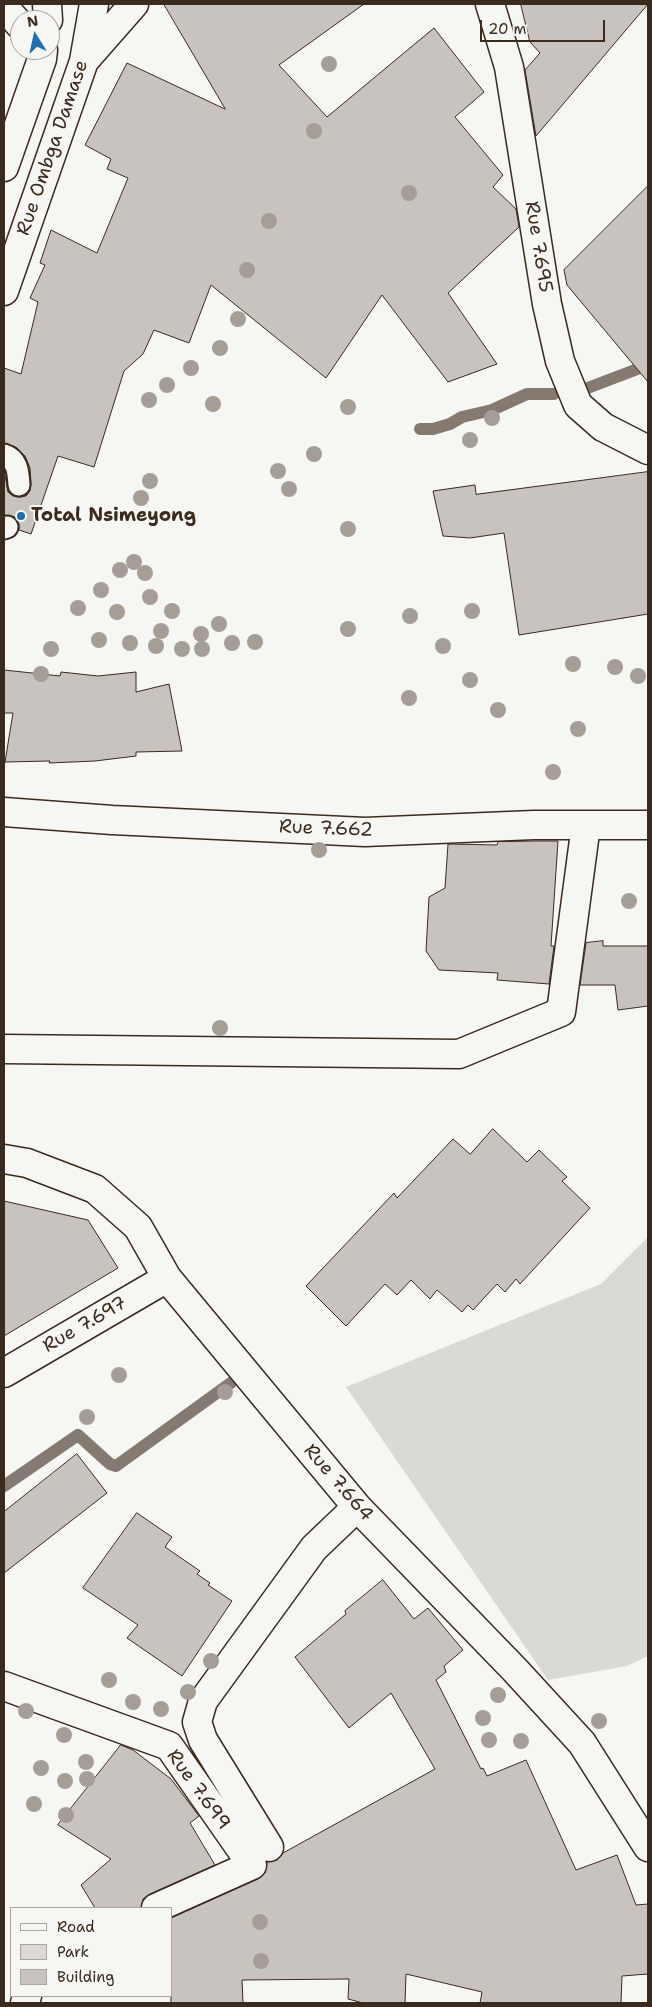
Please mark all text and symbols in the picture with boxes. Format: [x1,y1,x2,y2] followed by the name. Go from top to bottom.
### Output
[10,10,60,60] north arrow
[482,10,607,42] scale bar
[26,11,40,31] text: N
[488,19,527,39] text: 20 m
[12,57,94,239] street label: Rue Ombga Damase
[520,200,556,294] street label: Rue 7.695
[31,505,196,527] place label: Total Nsimeyong
[15,510,27,522] marker: Total Nsimeyong
[279,816,373,842] street label: Rue 7.662
[39,1292,131,1358] street label: Rue 7.697
[298,1440,378,1526] street label: Rue 7.664
[161,1745,235,1835] street label: Rue 7.699
[10,1907,172,1997] legend
[57,1917,95,1937] text: Road
[57,1942,89,1962] text: Park
[57,1967,114,1987] text: Building

